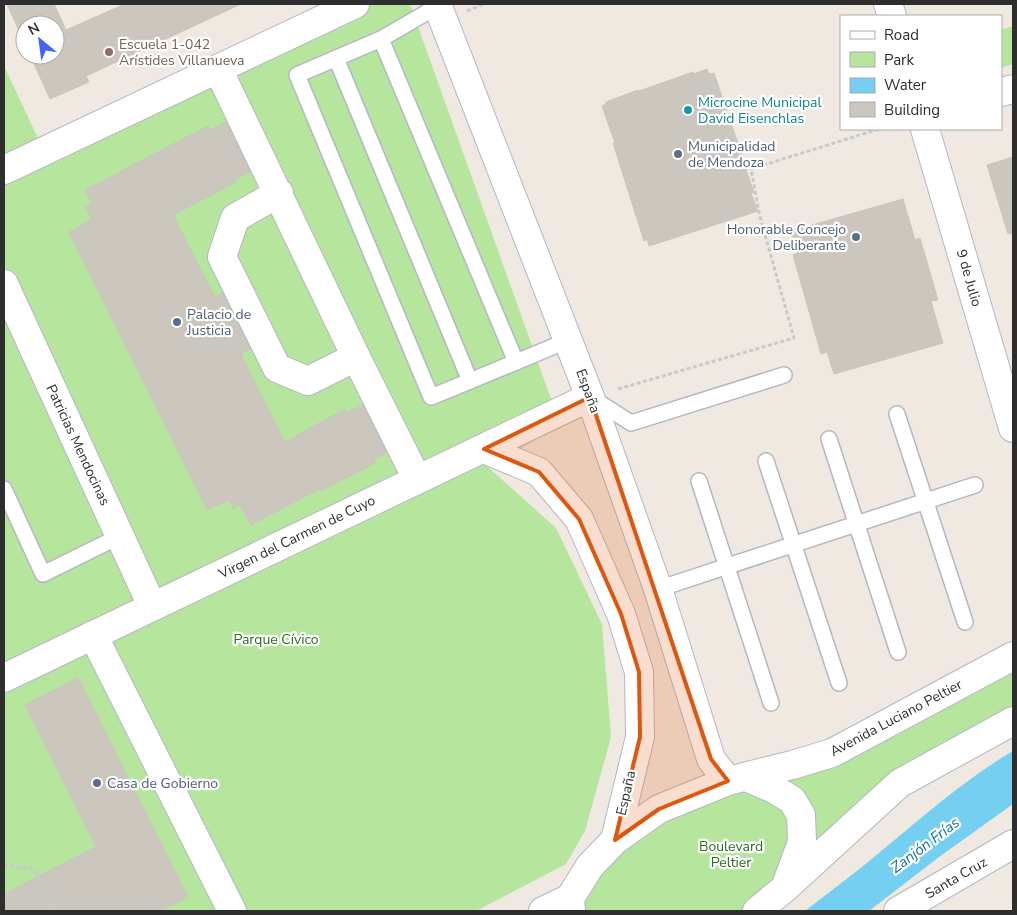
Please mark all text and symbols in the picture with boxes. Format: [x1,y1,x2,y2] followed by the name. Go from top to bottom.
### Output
[15,15,65,65] north arrow
[840,15,1002,130] legend
[25,18,43,40] text: N
[884,25,919,45] text: Road
[119,35,244,70] place label: Escuela 1-042 Arístides Villanueva
[103,46,115,58] marker: Escuela 1-042 Arístides Villanueva
[884,50,914,70] text: Park
[884,75,927,95] text: Water
[698,93,822,128] place label: Microcine Municipal David Eisenchlas
[884,100,940,120] text: Building
[682,104,694,116] marker: Microcine Municipal David Eisenchlas
[688,137,775,172] place label: Municipalidad de Mendoza
[672,148,684,160] marker: Municipalidad de Mendoza
[727,220,846,255] place label: Honorable Concejo Deliberante
[850,231,862,243] marker: Honorable Concejo Deliberante
[952,247,986,309] street label: 9 de Julio
[186,305,251,340] place label: Palacio de Justicia
[171,316,183,328] marker: Palacio de Justicia
[571,366,605,416] street label: España
[42,381,115,509] street label: Patricias Mendocinas
[215,491,379,584] street label: Virgen del Carmen de Cuyo
[233,630,319,649] park label: Parque Cívico
[827,675,965,761] street label: Avenida Luciano Peltier
[612,769,640,817] street label: España
[107,774,218,793] place label: Casa de Gobierno
[91,777,103,789] marker: Casa de Gobierno
[886,812,964,878] water label: Zanjón Frías
[699,837,763,872] park label: Boulevard Peltier
[922,852,991,903] street label: Santa Cruz

